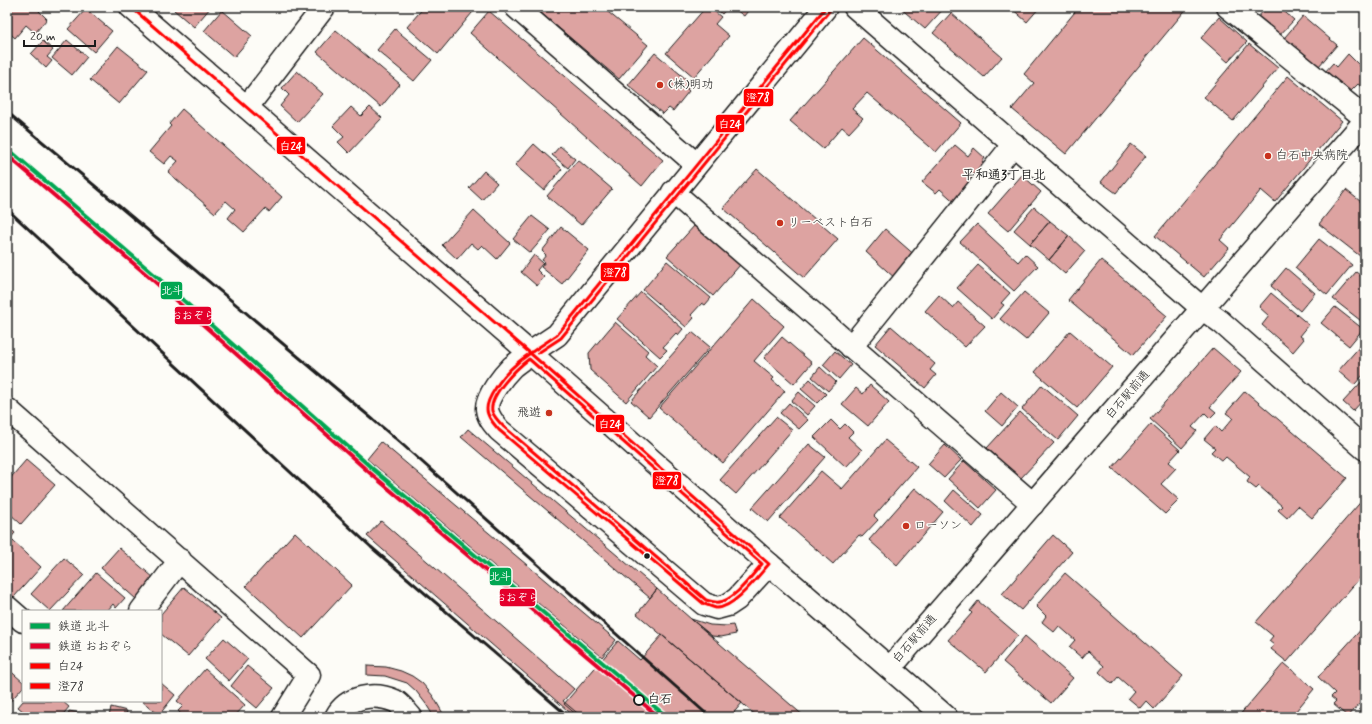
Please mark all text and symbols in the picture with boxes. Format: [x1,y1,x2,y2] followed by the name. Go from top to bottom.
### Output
[24,22,95,48] scale bar
[30,29,56,45] text: 20 m
[668,77,713,93] place label: (株)明功
[655,80,665,90] marker: (株)明功
[743,88,774,107] line badge: 澄78
[746,91,770,105] text: 澄78
[715,114,745,133] line badge: 白24
[718,118,742,132] text: 白24
[276,136,306,155] line badge: 白24
[279,140,303,154] text: 白24
[1276,148,1348,164] place label: 白石中央病院
[1263,151,1273,161] marker: 白石中央病院
[962,167,1046,184] district label: 平和通3丁目北
[788,215,873,231] place label: リーベスト白石
[775,218,785,228] marker: リーベスト白石
[600,262,630,282] line badge: 澄78
[603,266,627,280] text: 澄78
[160,281,183,300] line badge: 北斗
[161,284,183,298] text: 北斗
[174,306,212,325] line badge: おおぞら
[171,309,215,323] text: おおぞら
[1102,367,1154,423] street label: 白石駅前通
[517,405,541,421] place label: 飛遊
[544,408,554,418] marker: 飛遊
[595,414,625,433] line badge: 白24
[598,418,622,432] text: 白24
[652,471,682,490] line badge: 澄78
[655,474,679,488] text: 澄78
[914,518,962,534] place label: ローソン
[901,521,911,531] marker: ローソン
[642,551,652,561] unlabelled marker
[489,567,512,586] line badge: 北斗
[489,570,511,584] text: 北斗
[499,588,536,607] line badge: おおぞら
[495,591,539,605] text: おおぞら
[22,610,162,702] legend
[889,611,941,667] street label: 白石駅前通
[58,619,109,635] text: 鉄道 北斗
[58,639,133,655] text: 鉄道 おおぞら
[58,659,83,675] text: 白24
[58,679,84,695] text: 澄78
[648,692,672,708] place label: 白石
[633,694,645,706] marker: 白石

